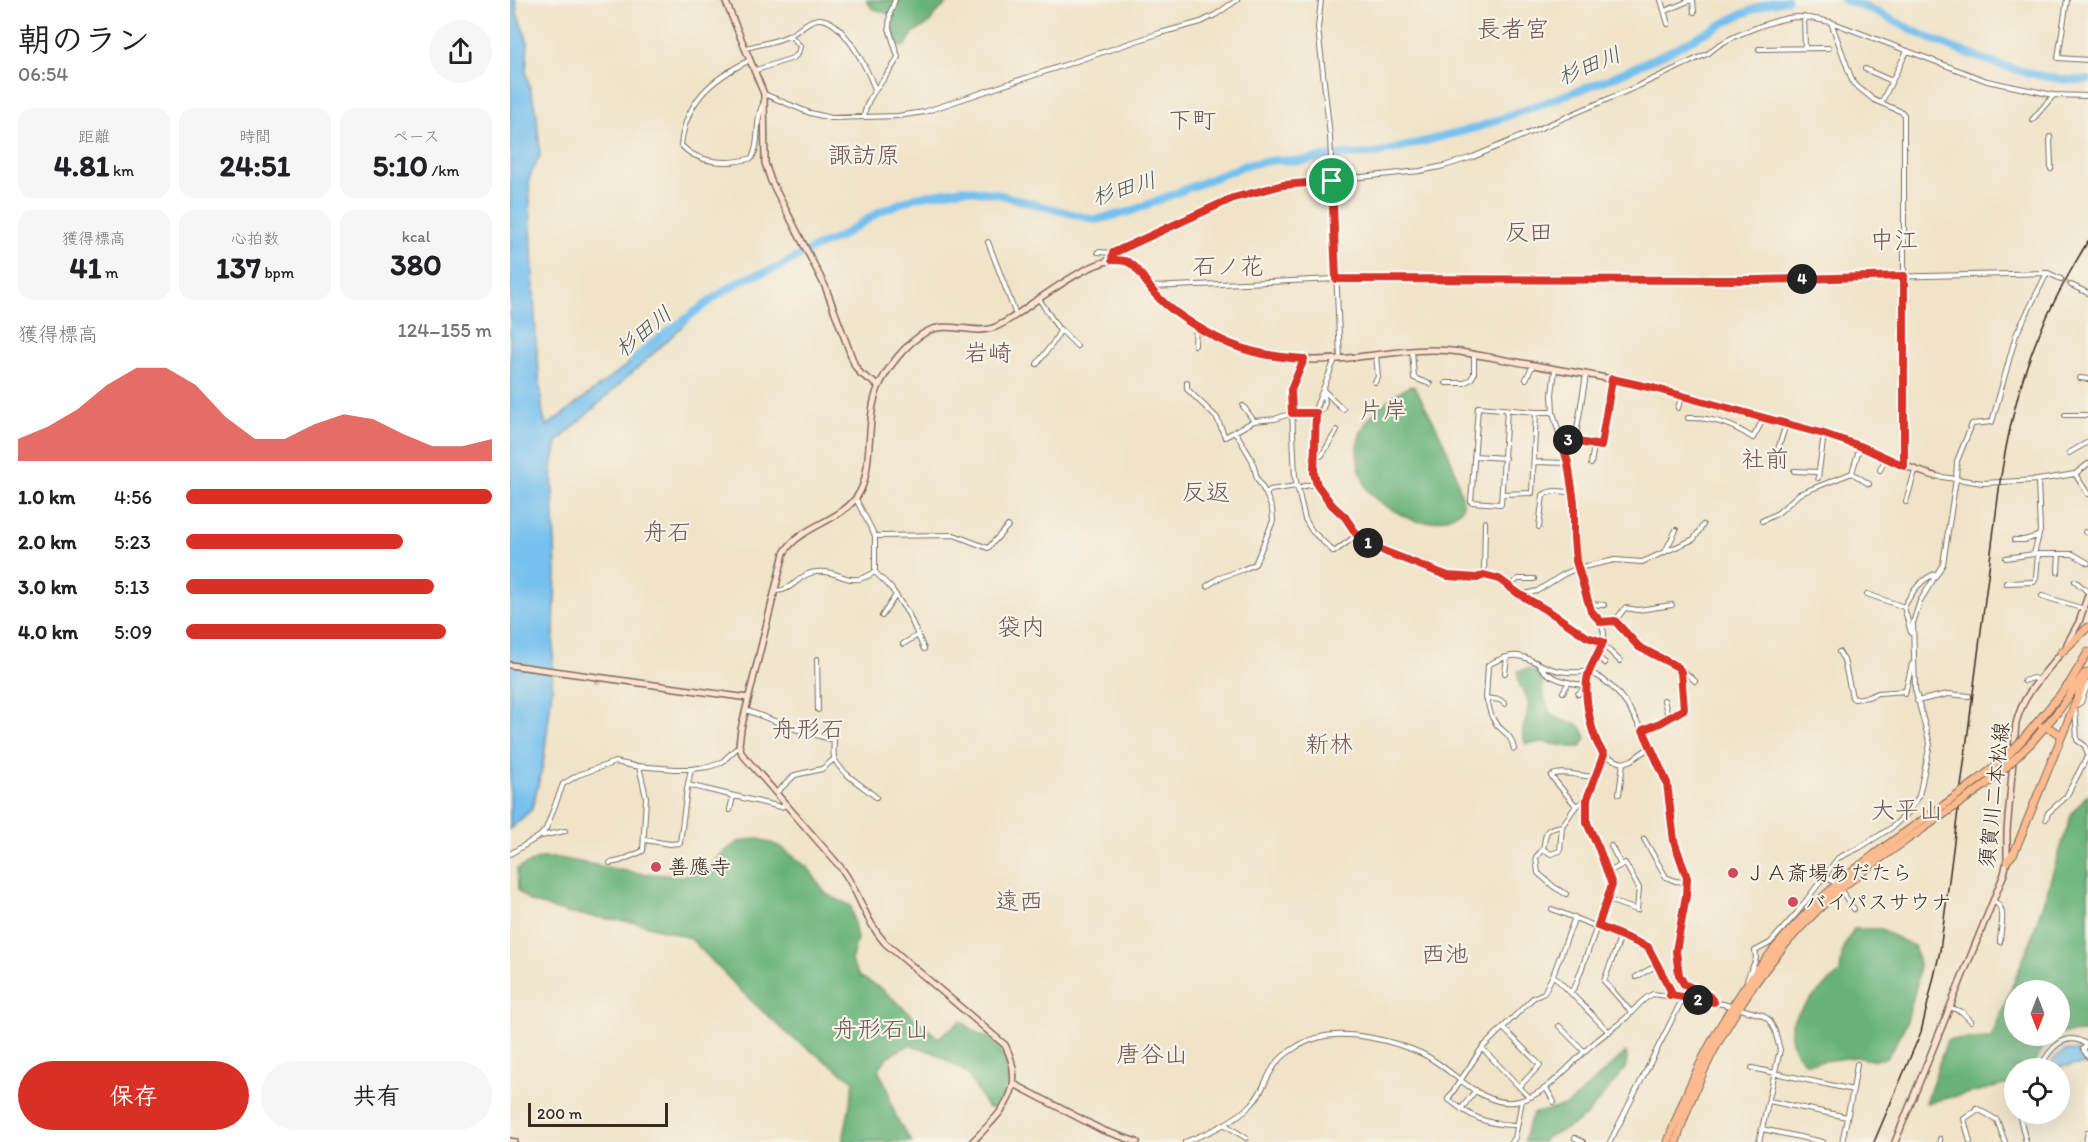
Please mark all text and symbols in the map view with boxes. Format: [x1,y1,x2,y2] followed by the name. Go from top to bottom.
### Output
[1477,14,1549,43] district label: 長者宮
[18,20,150,59] text: 朝のラン
[429,20,492,83] button: share
[1554,41,1625,90] water label: 杉田川
[18,62,68,86] text: 06:54
[1168,105,1216,134] district label: 下町
[78,127,110,146] text: 距離
[239,127,271,146] text: 時間
[392,127,440,146] text: ペース
[828,140,900,169] district label: 諏訪原
[54,147,110,184] text: 4.81
[220,147,290,184] text: 24:51
[373,147,428,184] text: 5:10
[1306,155,1357,206] pin
[110,161,134,180] text: km
[428,161,460,180] text: /km
[1315,164,1348,197] icon: arrive
[1089,166,1160,211] water label: 杉田川
[1505,217,1553,246] district label: 反田
[1870,225,1918,254] district label: 中江
[402,227,430,246] text: kcal
[62,229,126,248] text: 獲得標高
[231,229,279,248] text: 心拍数
[390,246,442,283] text: 380
[69,249,101,286] text: 41
[216,249,261,286] text: 137
[1192,251,1264,280] district label: 石ノ花
[101,263,119,282] text: m
[261,263,294,282] text: bpm
[1787,264,1817,294] pin: 4
[1797,269,1807,288] text: 4
[609,300,677,363] water label: 杉田川
[397,318,492,342] text: 124–155 m
[18,322,98,346] text: 獲得標高
[964,338,1012,367] district label: 岩崎
[1359,395,1407,424] district label: 片岸
[1553,425,1583,455] pin: 3
[1564,430,1572,449] text: 3
[1741,444,1789,473] district label: 社前
[1182,477,1230,506] district label: 反返
[18,485,75,509] text: 1.0 km
[114,485,152,509] text: 4:56
[643,517,691,546] district label: 舟石
[1353,528,1383,558] pin: 1
[18,530,77,554] text: 2.0 km
[114,530,151,554] text: 5:23
[1364,533,1372,552] text: 1
[18,575,77,599] text: 3.0 km
[114,575,150,599] text: 5:13
[997,612,1045,641] district label: 袋内
[18,620,78,644] text: 4.0 km
[114,620,152,644] text: 5:09
[772,714,844,743] district label: 舟形石
[1973,721,2014,869] street label: 須賀川二本松線
[1305,729,1353,758] district label: 新林
[1871,795,1943,824] district label: 大平山
[668,854,731,879] place label: 善應寺
[649,860,663,874] marker: 善應寺
[1745,860,1913,885] place label: ＪＡ斎場あだたら
[1726,866,1740,880] marker: ＪＡ斎場あだたら
[995,886,1043,915] district label: 遠西
[1805,889,1952,914] place label: バイパスサウナ
[1786,895,1800,909] marker: バイパスサウナ
[1421,939,1469,968] district label: 西池
[2004,980,2070,1046] north arrow
[2004,980,2070,1124] map controls
[1683,985,1713,1015] pin: 2
[1694,990,1702,1009] text: 2
[833,1014,929,1043] district label: 舟形石山
[1116,1039,1188,1068] district label: 唐谷山
[2004,1058,2070,1124] button: locate
[18,1061,249,1130] button: 保存
[261,1061,492,1130] button: 共有
[528,1100,668,1128] scale bar
[537,1104,582,1123] text: 200 m

